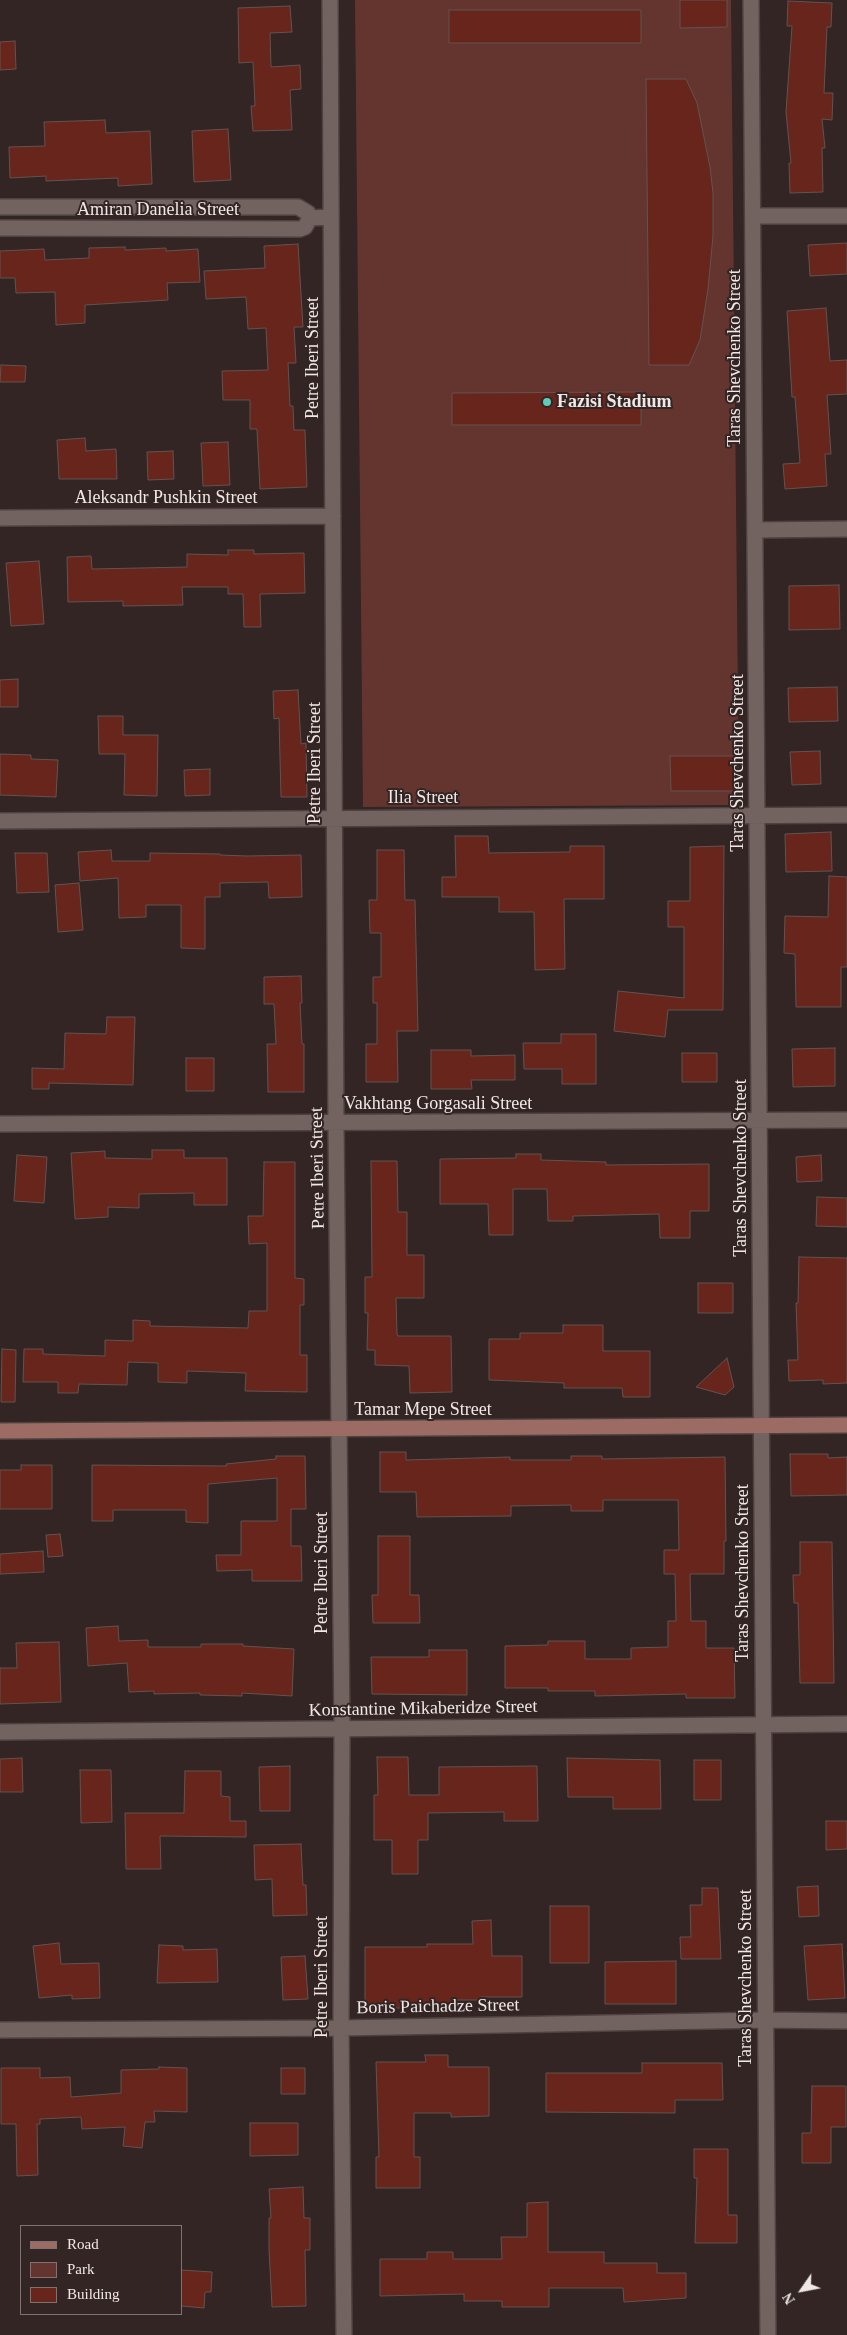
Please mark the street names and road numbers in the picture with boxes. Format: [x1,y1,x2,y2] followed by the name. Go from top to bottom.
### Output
[77,199,239,221] street label: Amiran Danelia Street
[724,269,746,447] street label: Taras Shevchenko Street
[302,297,324,419] street label: Petre Iberi Street
[75,487,257,509] street label: Aleksandr Pushkin Street
[727,674,749,852] street label: Taras Shevchenko Street
[304,702,326,824] street label: Petre Iberi Street
[388,787,458,809] street label: Ilia Street
[730,1079,752,1257] street label: Taras Shevchenko Street
[344,1093,532,1115] street label: Vakhtang Gorgasali Street
[306,1107,330,1229] street label: Petre Iberi Street
[354,1399,492,1421] street label: Tamar Mepe Street
[732,1484,754,1662] street label: Taras Shevchenko Street
[311,1512,333,1634] street label: Petre Iberi Street
[308,1696,538,1722] street label: Konstantine Mikaberidze Street
[735,1889,757,2067] street label: Taras Shevchenko Street
[311,1916,333,2038] street label: Petre Iberi Street
[356,1995,520,2019] street label: Boris Paichadze Street

